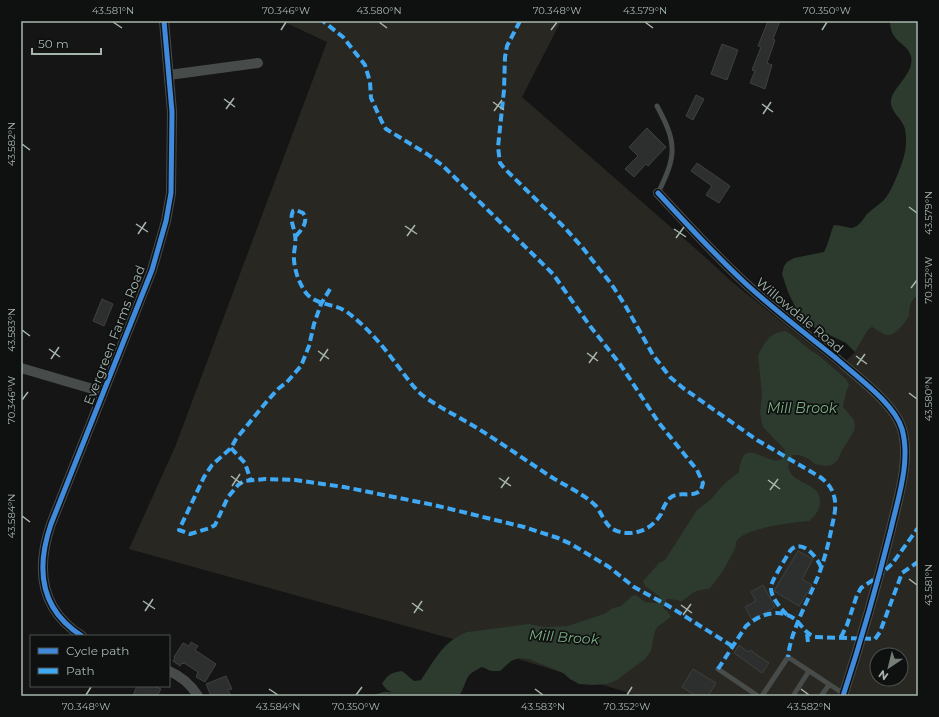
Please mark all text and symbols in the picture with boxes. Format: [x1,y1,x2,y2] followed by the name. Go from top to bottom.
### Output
[92,4,134,17] text: 43.581°N
[262,4,310,17] text: 70.346°W
[356,4,402,17] text: 43.580°N
[533,4,581,17] text: 70.348°W
[623,4,667,17] text: 43.579°N
[803,4,851,17] text: 70.350°W
[32,30,101,56] scale bar
[38,36,69,51] text: 50 m
[5,122,18,166] text: 43.582°N
[922,191,935,235] text: 43.579°N
[922,257,935,303] text: 70.352°W
[80,263,148,407] street label: Evergreen Farms Road
[753,274,847,356] street label: Willowdale Road
[5,308,18,352] text: 43.583°N
[5,376,18,424] text: 70.346°W
[922,376,935,422] text: 43.580°N
[767,399,838,417] water label: Mill Brook
[5,494,18,538] text: 43.584°N
[922,564,935,606] text: 43.581°N
[528,626,600,648] water label: Mill Brook
[30,635,170,687] legend
[66,643,129,658] text: Cycle path
[869,647,909,687] north arrow
[66,663,95,678] text: Path
[876,667,891,683] text: N
[62,700,110,713] text: 70.348°W
[256,700,300,713] text: 43.584°N
[332,700,380,713] text: 70.350°W
[521,700,565,713] text: 43.583°N
[604,700,650,713] text: 70.352°W
[787,700,831,713] text: 43.582°N

